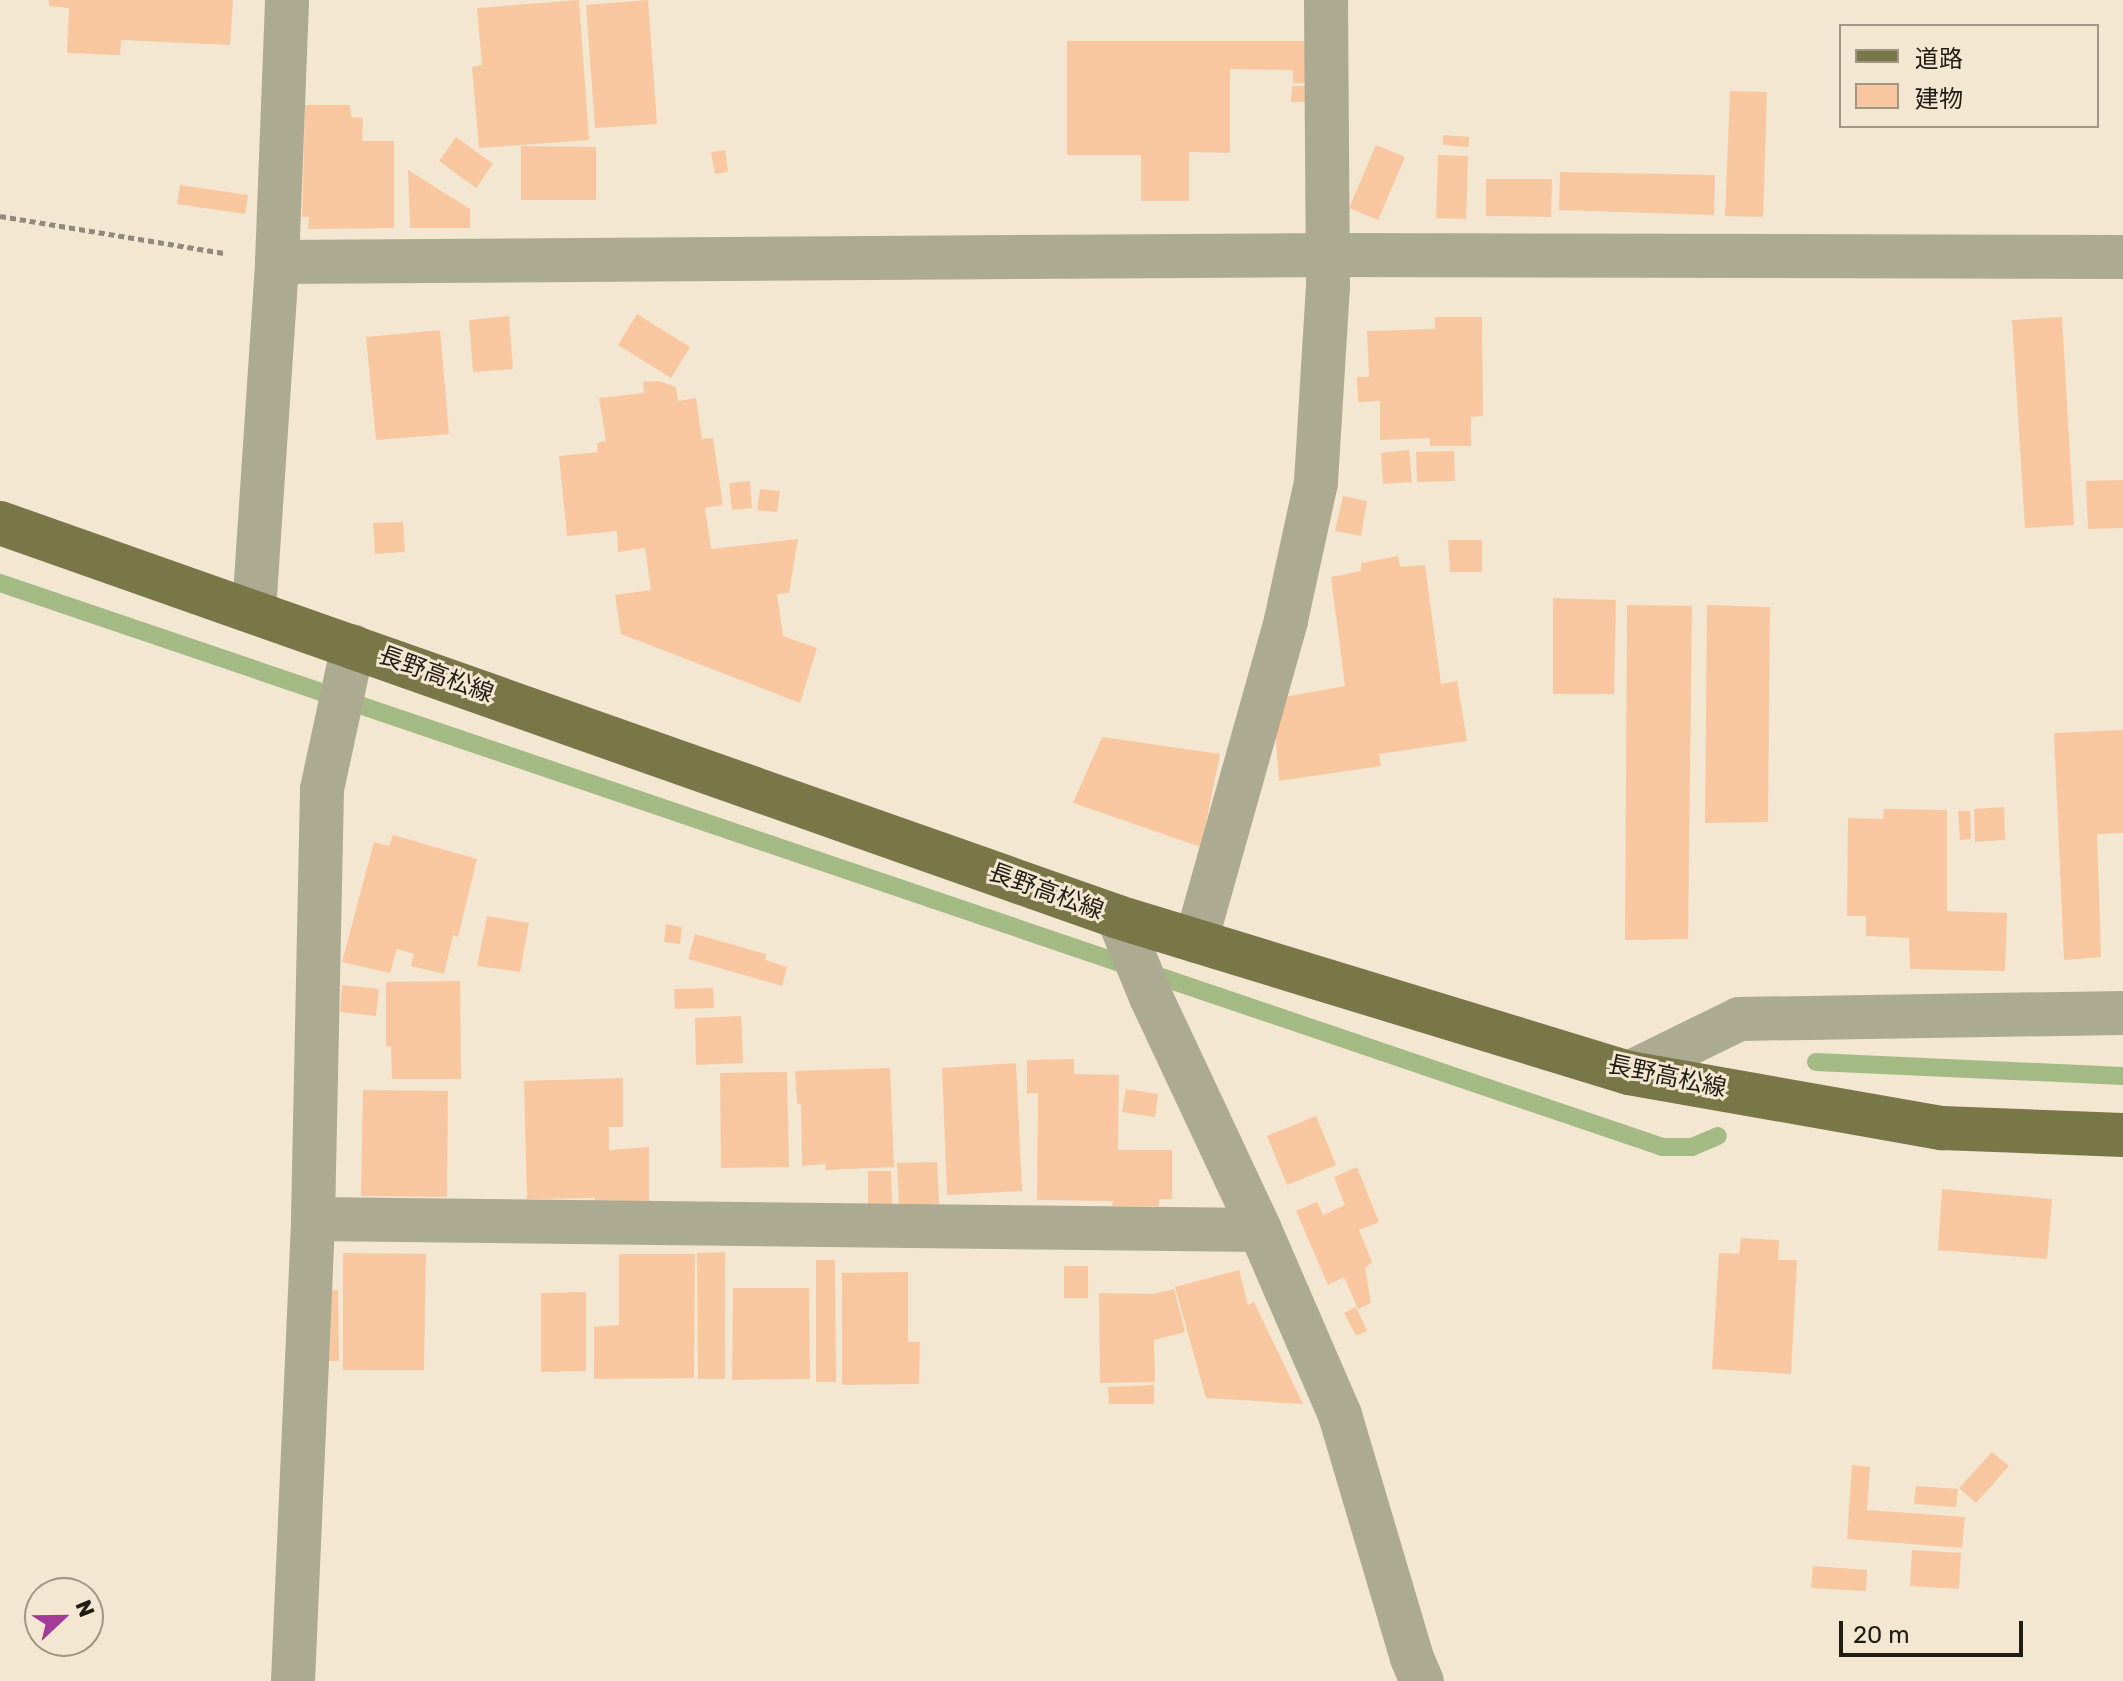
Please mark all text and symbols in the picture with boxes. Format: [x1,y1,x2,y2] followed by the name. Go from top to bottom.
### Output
[1839,24,2099,128] legend
[1915,45,1963,73] text: 道路
[1915,85,1963,113] text: 建物
[375,641,497,709] street label: 長野高松線
[985,858,1107,926] street label: 長野高松線
[1605,1050,1729,1104] street label: 長野高松線
[24,1577,104,1657] north arrow
[69,1596,100,1621] text: N
[1843,1605,2027,1655] scale bar
[1853,1621,1910,1649] text: 20 m

